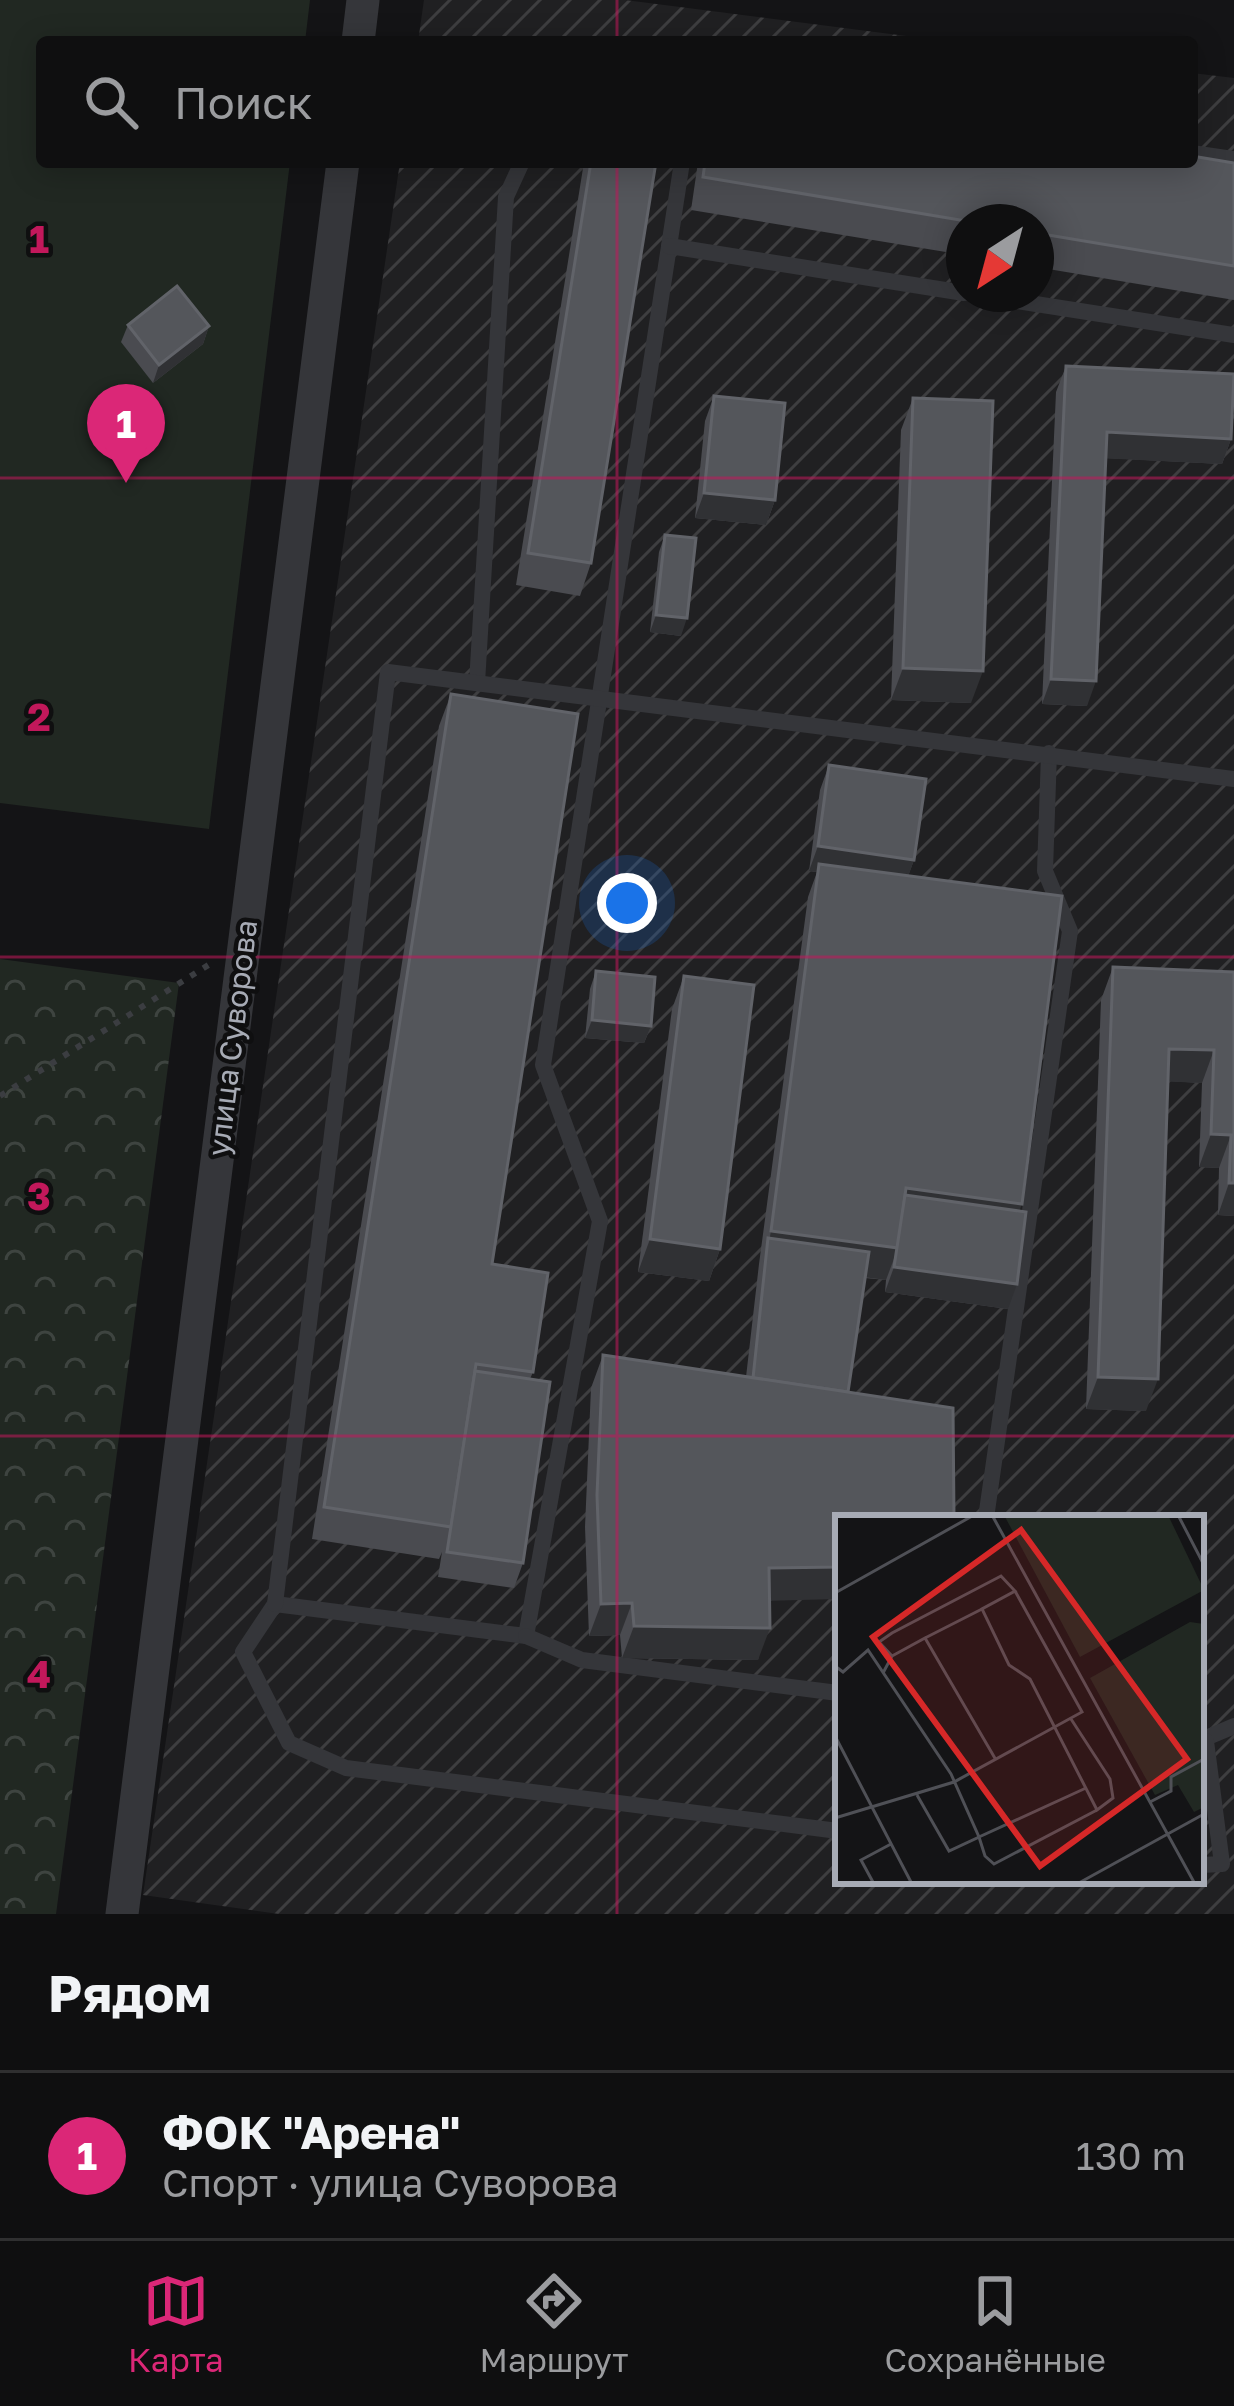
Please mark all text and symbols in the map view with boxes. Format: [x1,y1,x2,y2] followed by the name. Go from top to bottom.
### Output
[36,36,1198,168] search box
[78,69,144,135] icon: search
[174,75,313,129] text: Поиск
[946,204,1054,312] north arrow
[29,215,49,262] text: 1
[87,384,165,483] pin: 1
[27,693,51,740] text: 2
[597,873,657,933] your location
[200,918,264,1158] street label: улица Суворова
[27,1172,51,1219] text: 3
[835,1515,1204,1884] inset map
[27,1650,51,1697] text: 4
[48,1962,211,2023] text: Рядом
[162,2105,461,2159] text: ФОК "Арена"
[77,2132,97,2179] text: 1
[1076,2132,1186,2179] text: 130 m
[162,2159,619,2206] text: Спорт · улица Суворова
[128,2268,224,2379] tab: Карта
[480,2268,629,2379] tab: Маршрут
[885,2268,1106,2379] tab: Сохранённые

